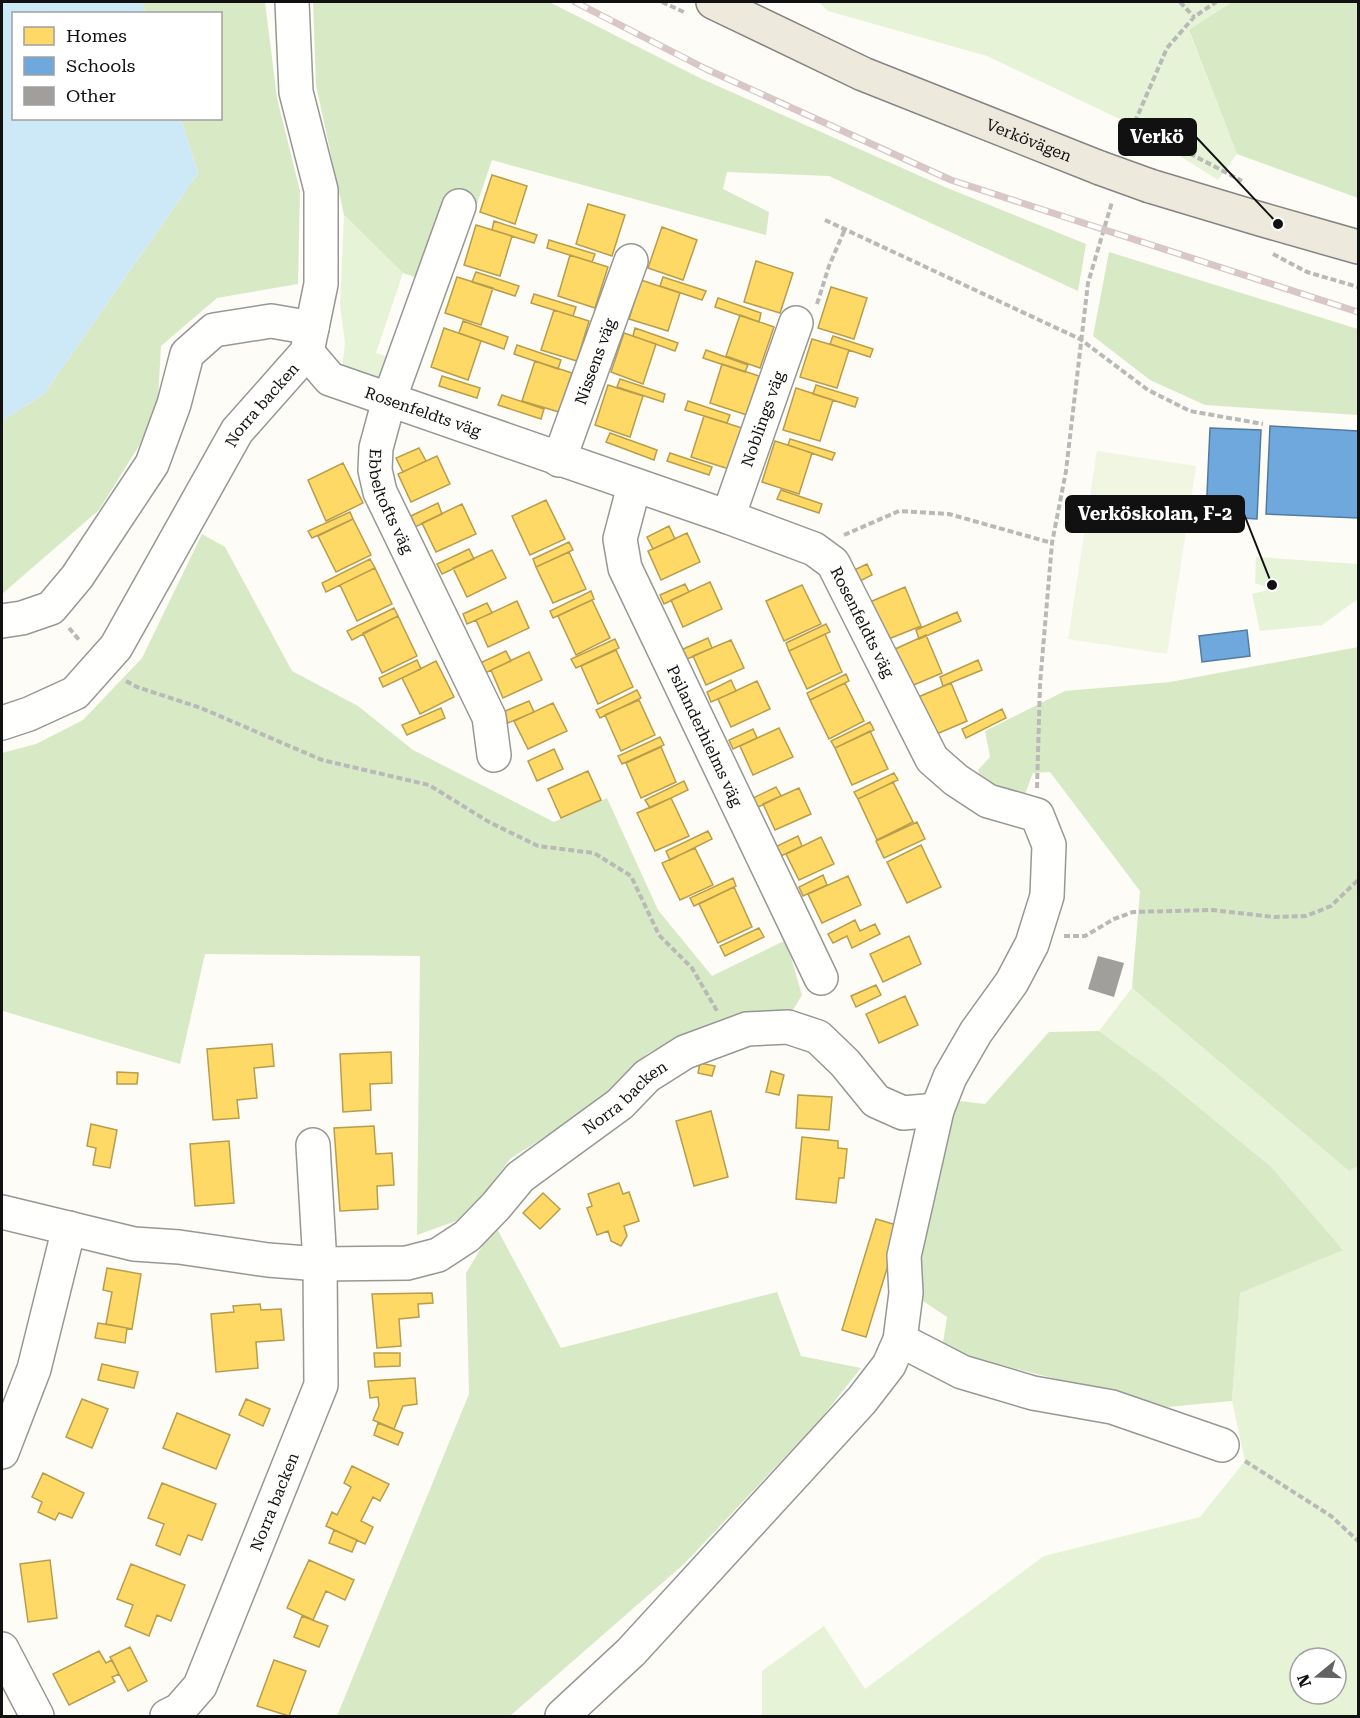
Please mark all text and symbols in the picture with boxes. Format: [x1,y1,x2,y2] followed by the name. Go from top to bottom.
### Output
[12,12,222,120] legend
[66,25,127,46] text: Homes
[66,55,135,76] text: Schools
[66,85,116,106] text: Other
[983,115,1074,166] street label: Verkövägen
[1119,119,1196,155] callout: Verkö
[1130,126,1184,147] text: Verkö
[571,315,620,407] street label: Nissens väg
[221,359,303,450] street label: Norra backen
[737,368,789,470] street label: Noblings väg
[362,383,484,441] street label: Rosenfeldts väg
[365,448,418,557] street label: Ebbeltofts väg
[1066,496,1244,532] callout: Verköskolan, F-2
[1078,503,1232,524] text: Verköskolan, F-2
[826,563,899,682] street label: Rosenfeldts väg
[663,662,747,810] street label: Psilanderhielms väg
[579,1057,671,1138] street label: Norra backen
[246,1450,303,1554] street label: Norra backen
[1288,1646,1348,1706] north arrow
[1293,1672,1315,1690] text: N

